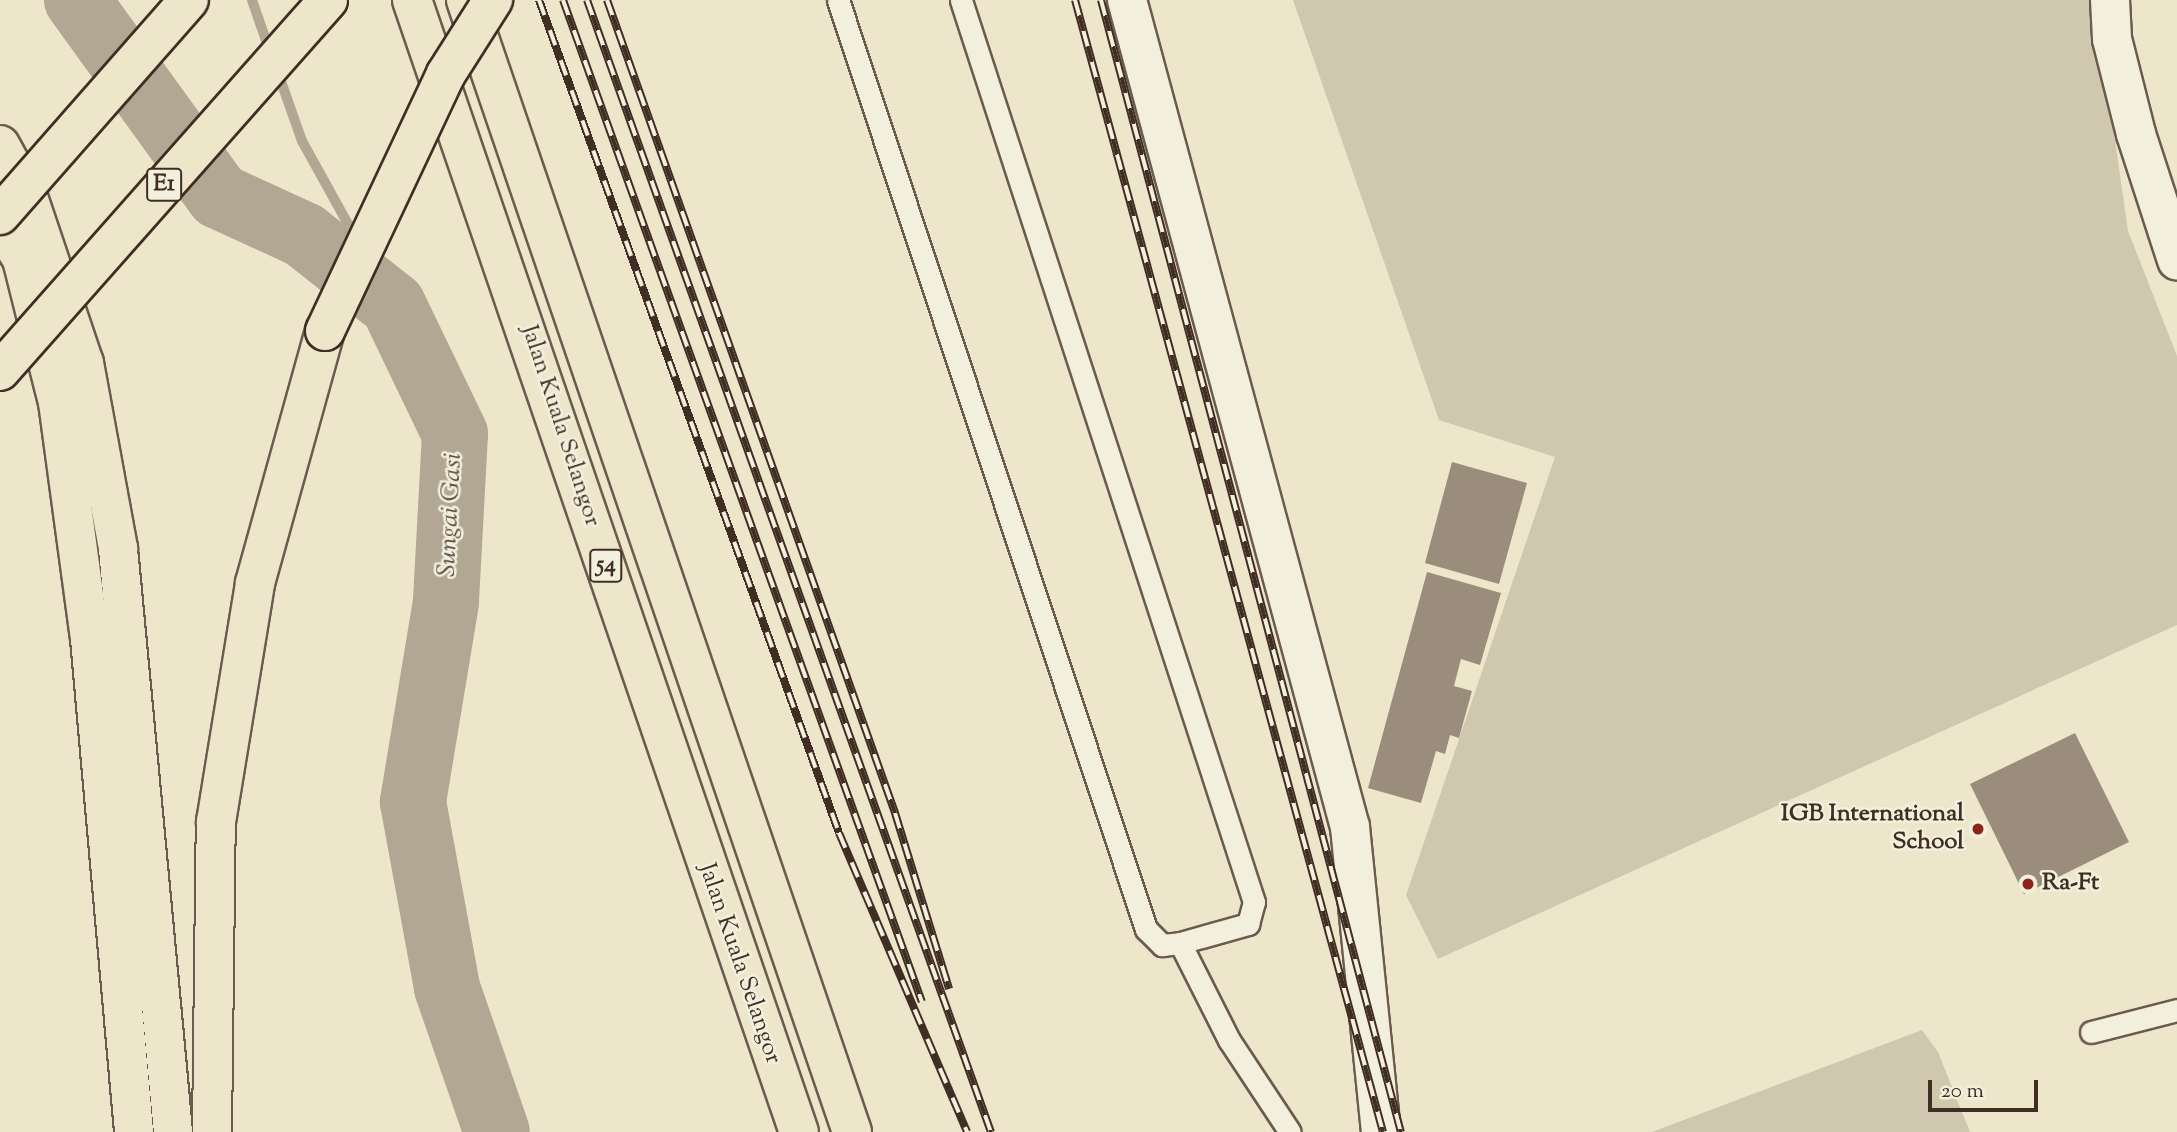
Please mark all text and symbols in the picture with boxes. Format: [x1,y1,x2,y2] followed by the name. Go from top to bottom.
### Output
[145,166,183,204] road number: E1
[514,322,606,530] street label: Jalan Kuala Selangor
[432,452,470,578] water label: Sungai Gasi
[588,546,624,586] road number: 54
[1781,801,1964,857] place label: IGB International School
[1970,821,1986,837] marker: IGB International School
[691,860,787,1068] street label: Jalan Kuala Selangor
[2042,870,2099,898] place label: Ra-Ft
[2020,876,2036,892] marker: Ra-Ft
[1932,1066,2042,1110] scale bar
[1941,1077,1984,1107] text: 20 m

